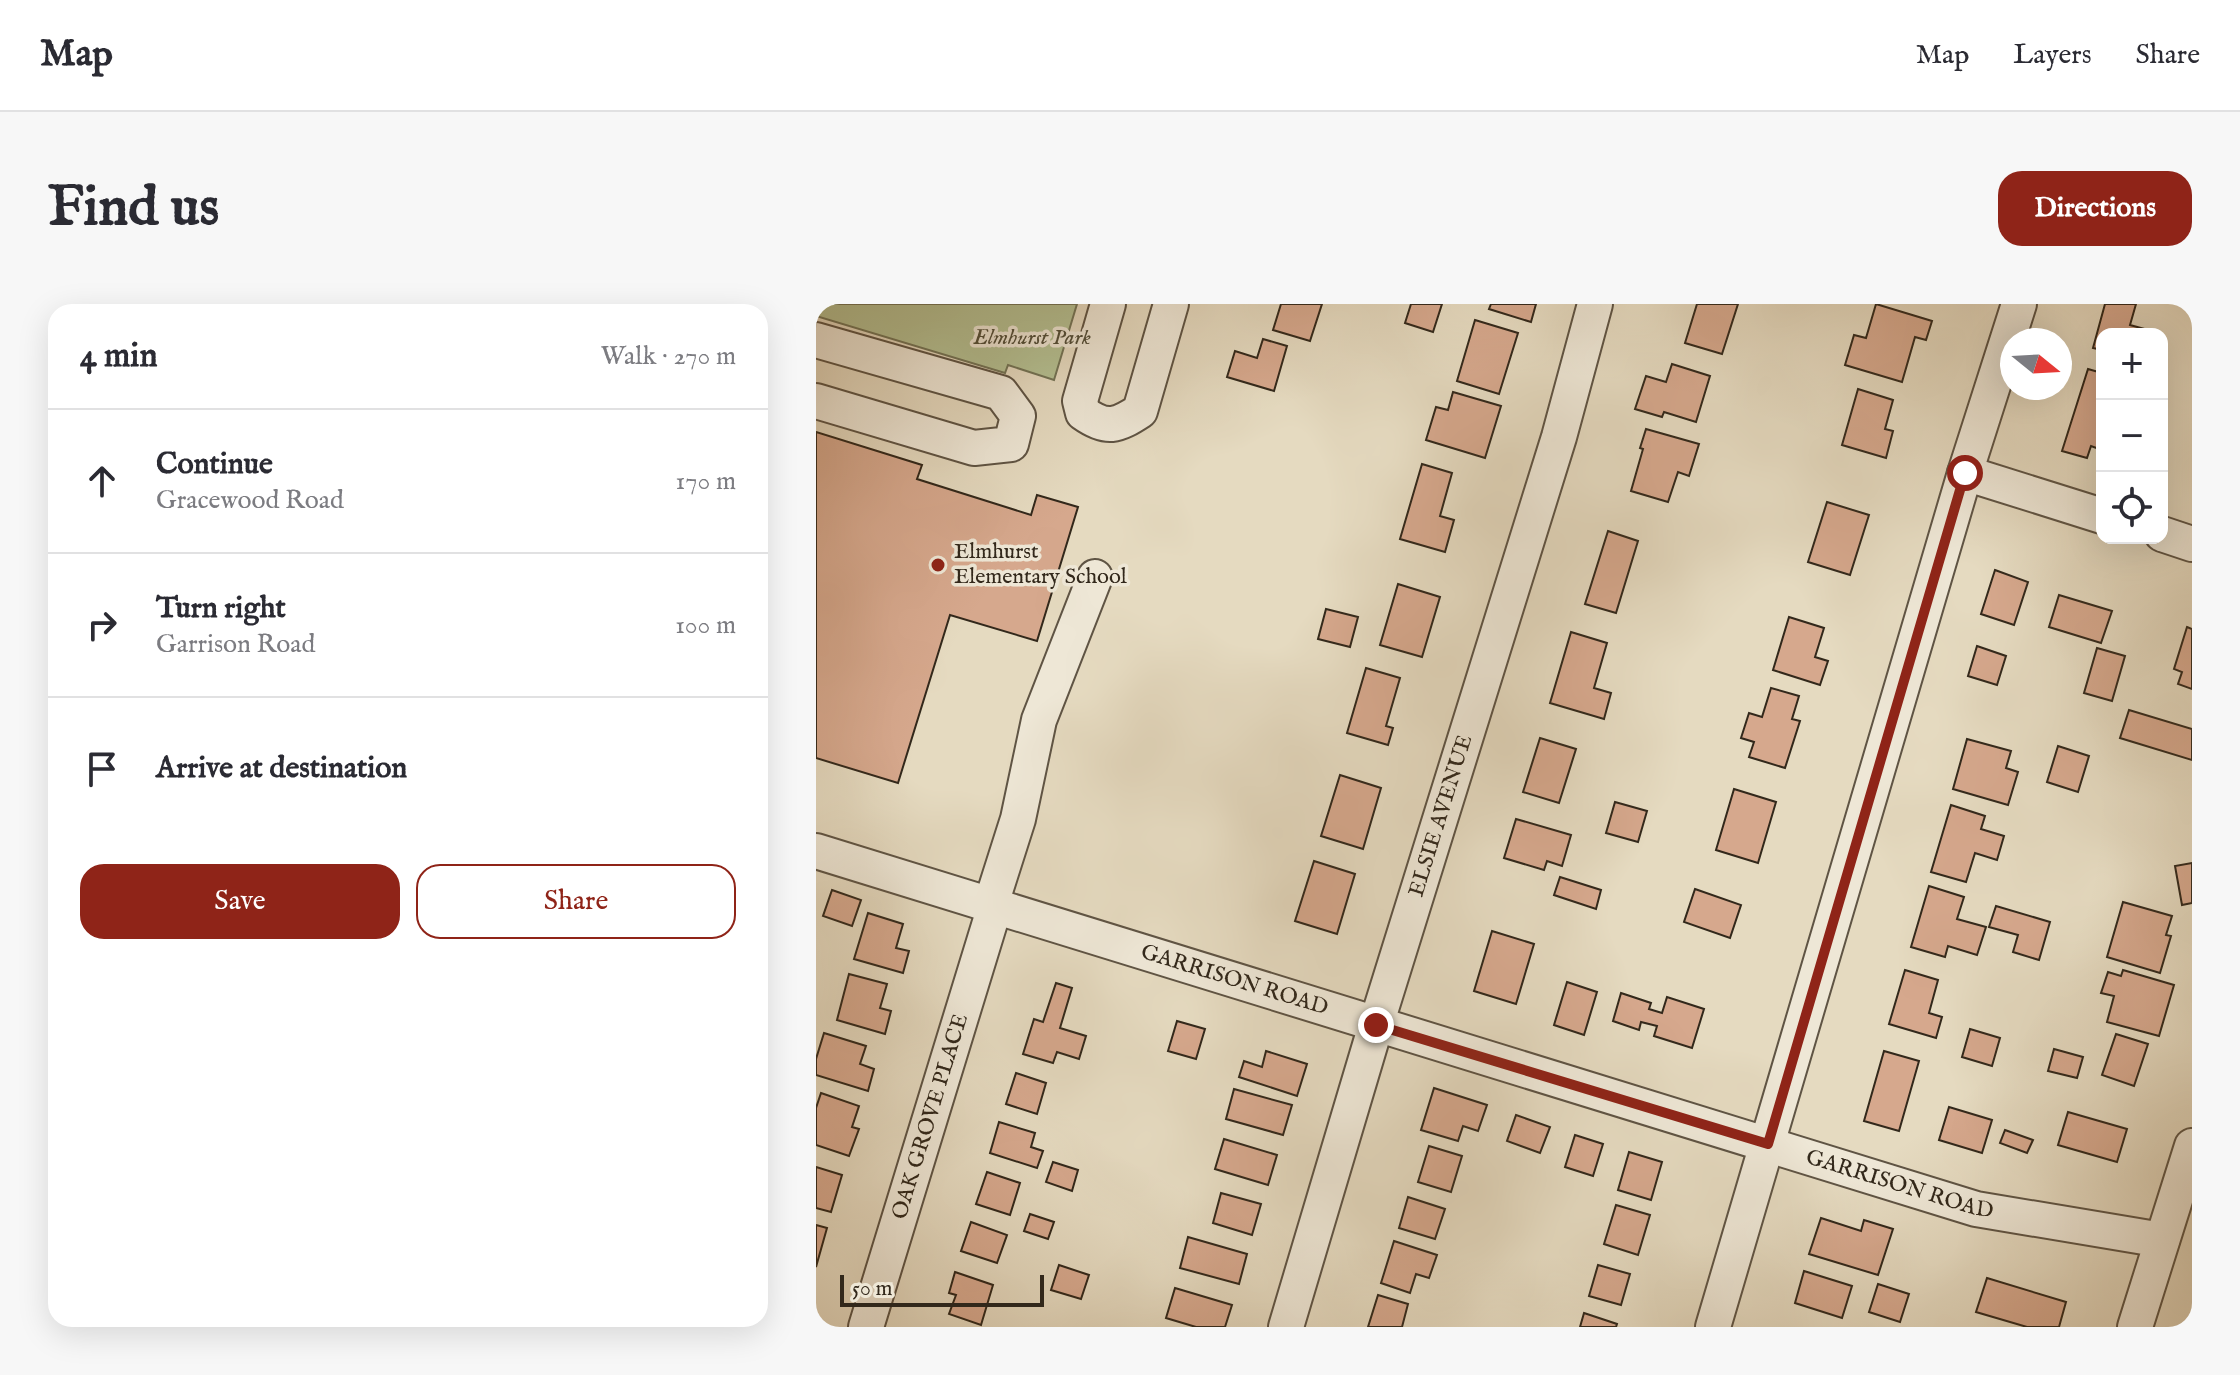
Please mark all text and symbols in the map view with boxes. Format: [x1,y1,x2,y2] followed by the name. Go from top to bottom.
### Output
[40,31,113,79] text: Map
[1916,38,1969,73] text: Map
[2013,38,2092,73] text: Layers
[2136,38,2200,73] text: Share
[1998,171,2192,246] button: Directions
[48,173,219,244] text: Find us
[972,324,1091,352] park label: Elmhurst Park
[2000,328,2072,400] north arrow
[2096,328,2168,544] map controls
[2096,328,2168,400] button: +
[80,335,158,378] text: 4 min
[601,340,736,373] text: Walk · 270 m
[2096,400,2168,472] button: −
[156,446,273,484] text: Continue
[1947,455,1983,491] route start
[80,459,124,503] icon: ahead
[676,465,736,498] text: 170 m
[2096,472,2168,544] button: locate
[156,484,344,517] text: Gracewood Road
[954,538,1127,591] place label: Elmhurst Elementary School
[929,556,947,574] marker: Elmhurst Elementary School
[156,590,286,628] text: Turn right
[80,603,124,647] icon: right
[675,609,736,642] text: 100 m
[156,628,315,661] text: Garrison Road
[1403,732,1479,900] street label: ELSIE AVENUE
[80,747,124,791] icon: arrive
[156,750,407,788] text: Arrive at destination
[80,864,400,939] button: Save
[416,864,736,939] button: Share
[1137,938,1332,1022] street label: GARRISON ROAD
[1358,1007,1394,1043] route end
[886,1011,975,1223] street label: OAK GROVE PLACE
[1802,1143,1995,1226] street label: GARRISON ROAD
[840,1271,1044,1307] scale bar
[852,1275,893,1303] text: 50 m

